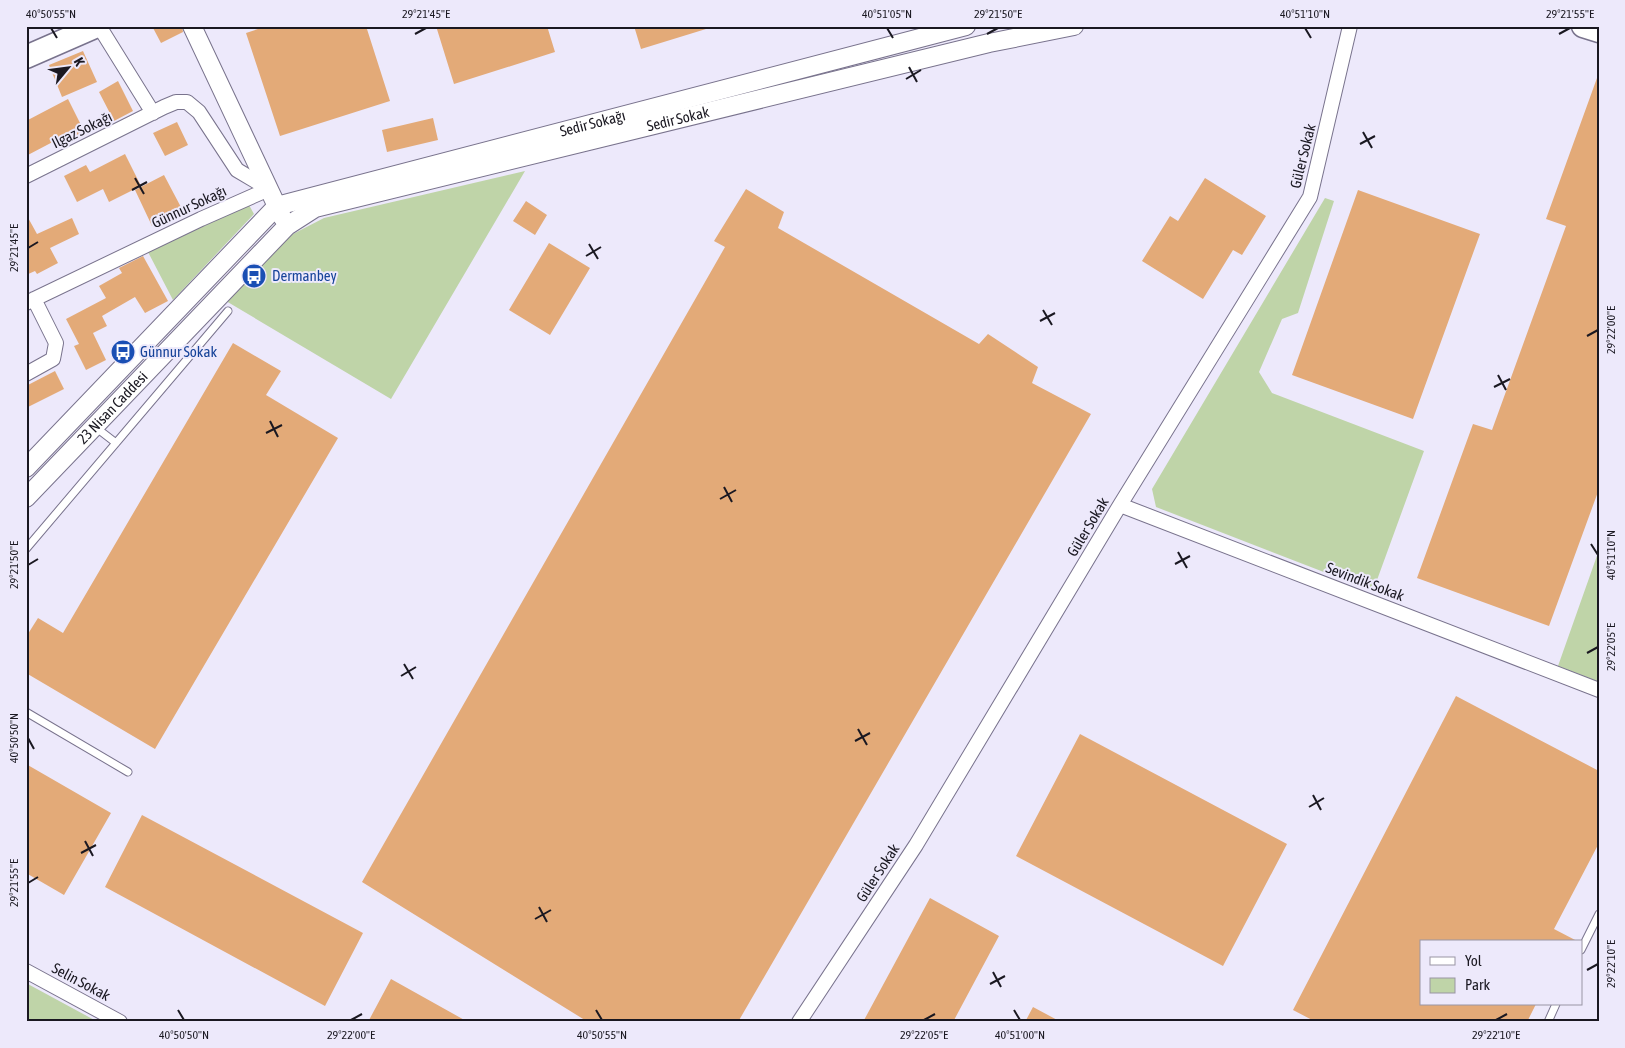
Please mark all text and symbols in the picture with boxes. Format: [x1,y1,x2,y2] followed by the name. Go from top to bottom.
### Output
[26,7,76,21] text: 40°50'55"N
[402,7,450,21] text: 29°21'45"E
[862,7,912,21] text: 40°51'05"N
[974,7,1022,21] text: 29°21'50"E
[1280,7,1330,21] text: 40°51'10"N
[1546,7,1594,21] text: 29°21'55"E
[42,42,92,92] north arrow
[71,55,88,69] text: K
[645,103,711,134] street label: Sedir Sokak
[558,106,627,140] street label: Sedir Sokağı
[49,108,115,151] street label: Ilgaz Sokağı
[1286,121,1319,190] street label: Güler Sokak
[149,182,229,231] street label: Günnur Sokağı
[7,224,21,272] text: 29°21'45"E
[241,263,267,289] bus stop icon: Dermanbey
[272,267,337,284] place label: Dermanbey
[1604,306,1618,354] text: 29°22'00"E
[110,339,136,365] bus stop icon: Günnur Sokak
[140,343,217,360] place label: Günnur Sokak
[74,368,151,447] street label: 23 Nisan Caddesi
[1063,494,1112,559] street label: Güler Sokak
[1604,530,1618,580] text: 40°51'10"N
[7,541,21,589] text: 29°21'50"E
[1324,559,1407,604] street label: Sevindik Sokak
[1604,623,1618,671] text: 29°22'05"E
[7,713,21,763] text: 40°50'50"N
[853,840,903,905] street label: Güler Sokak
[7,859,21,907] text: 29°21'55"E
[1420,940,1582,1006] legend
[1604,940,1618,988] text: 29°22'10"E
[1465,952,1482,969] text: Yol
[49,959,114,1004] street label: Selin Sokak
[1465,976,1490,993] text: Park
[159,1028,209,1042] text: 40°50'50"N
[327,1028,375,1042] text: 29°22'00"E
[577,1028,627,1042] text: 40°50'55"N
[900,1028,948,1042] text: 29°22'05"E
[995,1028,1045,1042] text: 40°51'00"N
[1472,1028,1520,1042] text: 29°22'10"E

